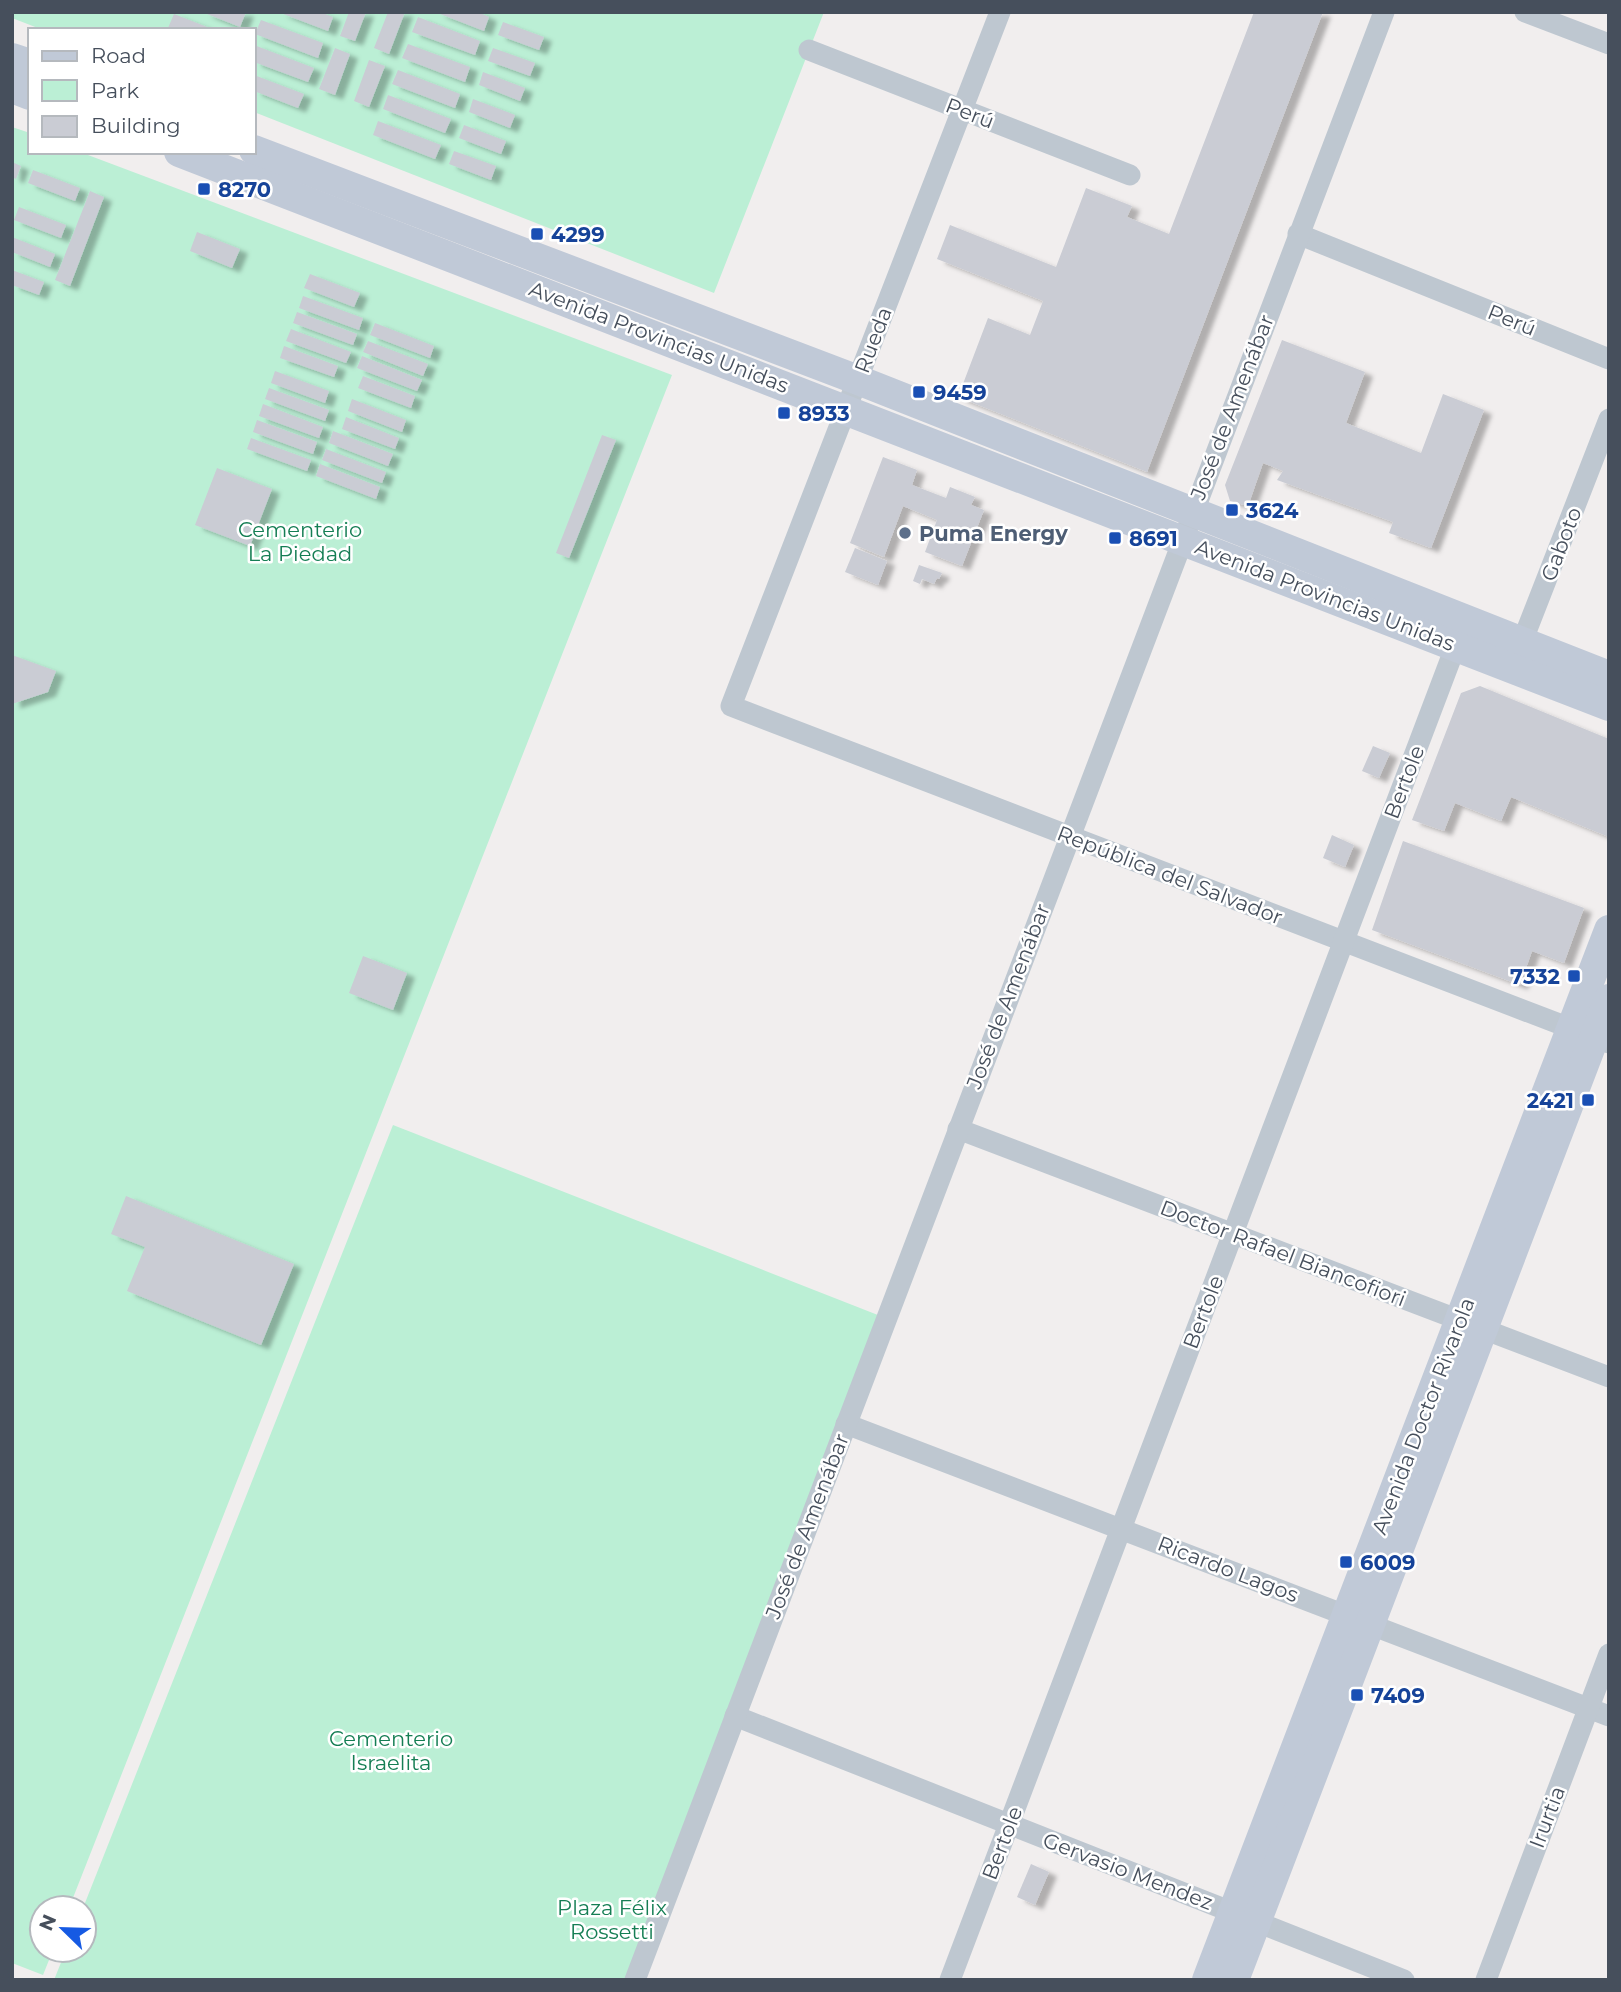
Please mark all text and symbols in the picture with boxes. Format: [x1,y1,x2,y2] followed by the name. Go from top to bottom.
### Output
[28,28,256,154] legend
[91,43,146,68] text: Road
[91,78,139,103] text: Park
[942,92,998,134] street label: Perú
[91,113,181,138] text: Building
[218,177,271,202] place label: 8270
[196,181,212,197] marker: 8270
[551,222,605,247] place label: 4299
[529,226,545,242] marker: 4299
[526,276,792,398] street label: Avenida Provincias Unidas
[1484,299,1540,341] street label: Perú
[849,303,897,377] street label: Rueda
[1185,311,1279,504] street label: José de Amenábar
[933,380,987,405] place label: 9459
[911,384,927,400] marker: 9459
[798,401,850,426] place label: 8933
[776,405,792,421] marker: 8933
[1245,498,1299,523] place label: 3624
[1224,502,1240,518] marker: 3624
[1535,503,1587,585] street label: Gaboto
[238,517,362,566] park label: Cementerio La Piedad
[919,521,1068,546] place label: Puma Energy
[897,525,913,541] marker: Puma Energy
[1129,526,1178,551] place label: 8691
[1107,530,1123,546] marker: 8691
[1192,534,1458,656] street label: Avenida Provincias Unidas
[1379,742,1429,822] street label: Bertole
[1054,820,1286,930] street label: República del Salvador
[961,900,1055,1093] street label: José de Amenábar
[1510,964,1560,989] place label: 7332
[1566,968,1582,984] marker: 7332
[1527,1088,1574,1113] place label: 2421
[1580,1092,1596,1108] marker: 2421
[1157,1195,1409,1311] street label: Doctor Rafael Biancofiori
[1178,1272,1228,1352] street label: Bertole
[1366,1294,1480,1538] street label: Avenida Doctor Rivarola
[760,1430,854,1623] street label: José de Amenábar
[1154,1531,1302,1607] street label: Ricardo Lagos
[1360,1550,1415,1575] place label: 6009
[1338,1554,1354,1570] marker: 6009
[1371,1683,1425,1708] place label: 7409
[1349,1687,1365,1703] marker: 7409
[329,1726,453,1775] park label: Cementerio Israelita
[1524,1783,1570,1851] street label: Irurtia
[977,1803,1027,1883] street label: Bertole
[1039,1827,1217,1915] street label: Gervasio Mendez
[28,1894,98,1964] north arrow
[557,1895,667,1944] park label: Plaza Félix Rossetti
[34,1911,61,1934] text: N

